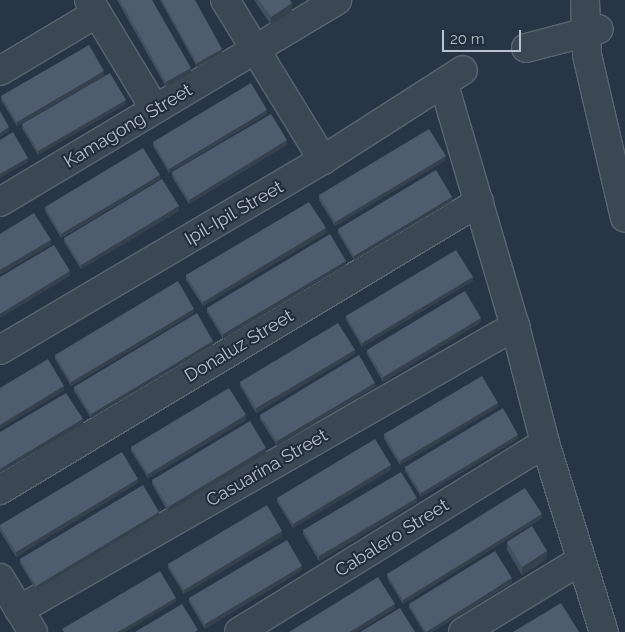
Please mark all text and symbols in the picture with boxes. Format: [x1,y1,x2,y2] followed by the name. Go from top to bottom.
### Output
[445,20,524,52] scale bar
[450,30,485,48] text: 20 m
[60,79,196,173] street label: Kamagong Street
[181,176,287,250] street label: Ipil-Ipil Street
[181,305,297,387] street label: Donaluz Street
[203,425,331,511] street label: Casuarina Street
[331,494,453,582] street label: Cabalero Street

